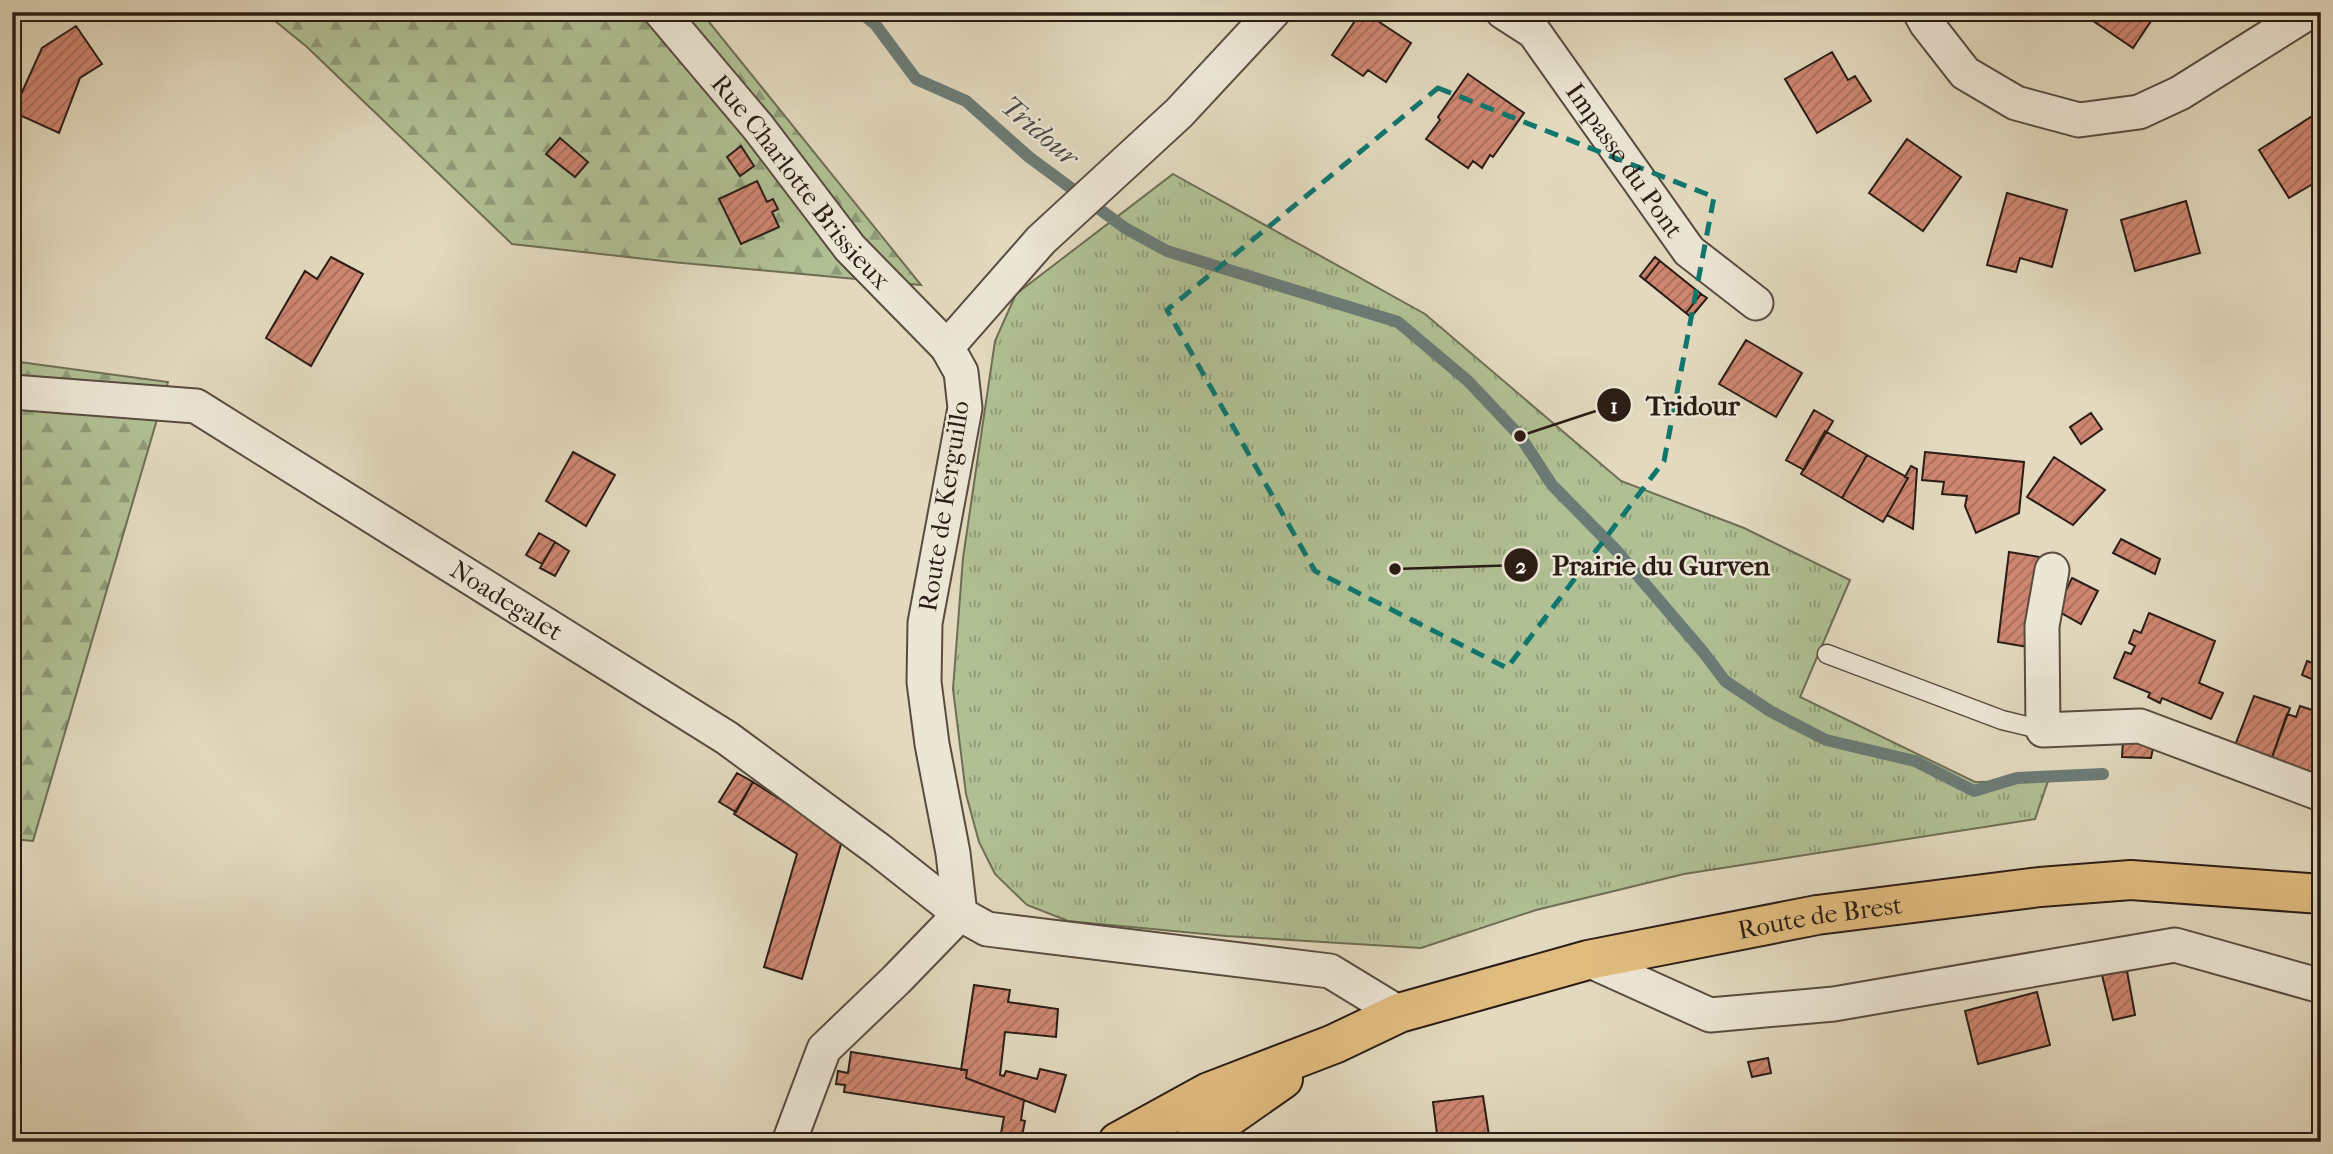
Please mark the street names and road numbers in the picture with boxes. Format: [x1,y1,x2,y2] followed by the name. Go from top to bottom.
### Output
[705,68,897,296] street label: Rue Charlotte Brissieux
[1559,77,1690,244] street label: Impasse du Pont
[912,398,976,614] street label: Route de Kerguillo
[445,554,569,647] street label: Noadegalet
[1735,889,1905,946] street label: Route de Brest

